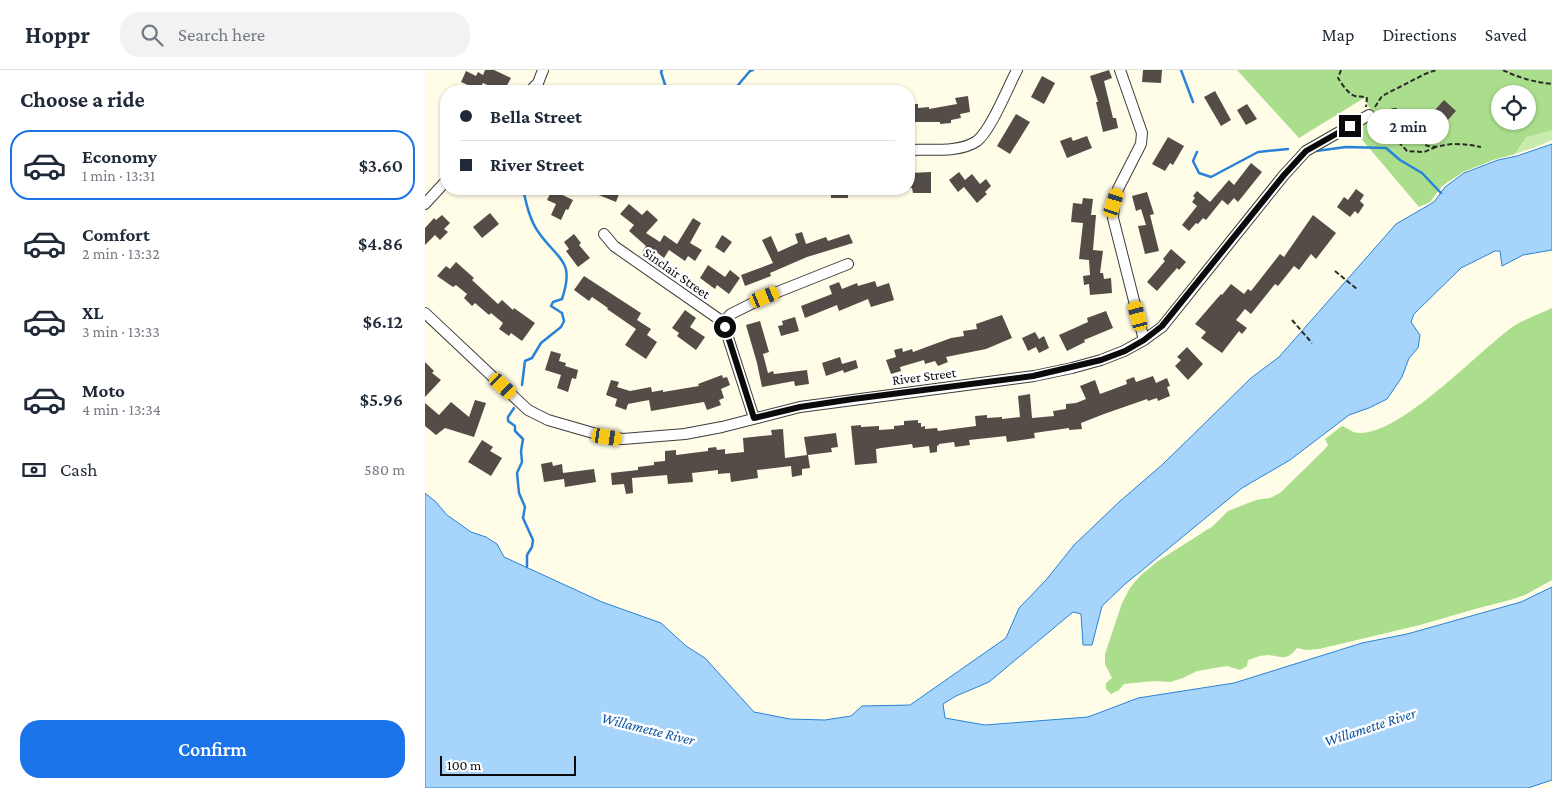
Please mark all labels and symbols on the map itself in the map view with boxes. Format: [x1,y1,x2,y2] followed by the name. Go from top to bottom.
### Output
[1367,108,1450,144] callout: 2 min
[1339,115,1361,137] route end
[1102,186,1125,220] car
[641,244,714,302] street label: Sinclair Street
[748,284,781,310] car
[1126,300,1149,332] car
[714,316,736,338] route start
[891,364,957,388] street label: River Street
[486,370,519,402] car
[591,427,622,447] car
[1322,704,1419,749] water label: Willamette River
[600,710,697,748] water label: Willamette River
[440,753,576,776] scale bar

